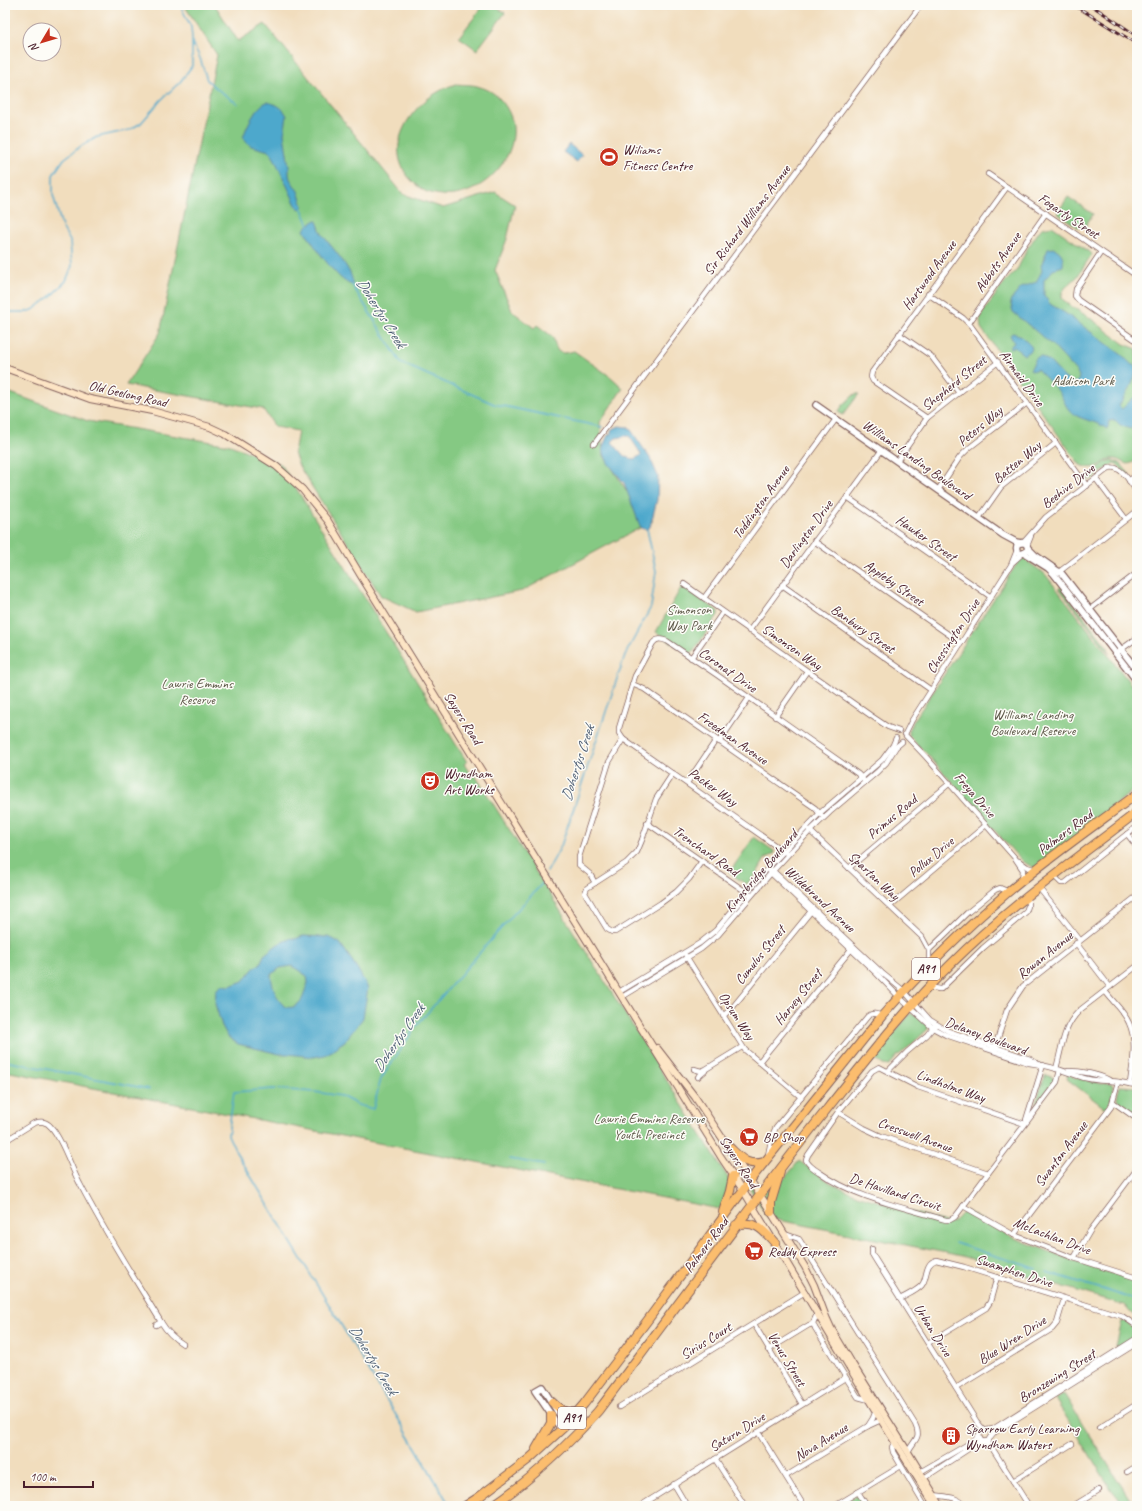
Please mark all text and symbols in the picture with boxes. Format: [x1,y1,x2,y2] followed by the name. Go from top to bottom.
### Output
[22,22,62,62] north arrow
[25,39,42,55] text: N
[623,141,694,174] place label: Wiliams Fitness Centre
[598,146,620,168] sports icon: Wiliams Fitness Centre
[700,160,795,279] street label: Sir Richard Williams Avenue
[1035,189,1104,243] street label: Fogarty Street
[971,228,1026,295] street label: Abbots Avenue
[898,236,961,313] street label: Hartwood Avenue
[352,275,411,353] water label: Dohertys Creek
[996,346,1049,411] street label: Airmaid Drive
[918,351,991,414] street label: Shepherd Street
[1052,372,1115,389] park label: Addison Park
[87,377,171,412] street label: Old Geelong Road
[954,401,1007,450] street label: Peters Way
[859,416,977,505] street label: Williams Landing Boulevard
[990,436,1045,487] street label: Batten Way
[1038,459,1099,512] street label: Beehive Drive
[729,461,794,542] street label: Toddington Avenue
[776,496,837,571] street label: Darlington Drive
[893,511,961,566] street label: Hawker Street
[861,556,928,611] street label: Appleby Street
[923,594,984,676] street label: Chessington Drive
[666,601,713,634] park label: Simonson Way Park
[828,601,899,658] street label: Banbury Street
[759,620,826,674] street label: Simonson Way
[696,644,761,697] street label: Coronat Drive
[161,675,234,708] park label: Lawrie Emmins Reserve
[440,688,487,750] street label: Sayers Road
[991,706,1077,739] park label: Williams Landing Boulevard Reserve
[695,708,772,769] street label: Freedman Avenue
[557,721,600,803] water label: Dohertys Creek
[685,764,742,811] street label: Packer Way
[444,765,495,798] place label: Wyndham Art Works
[951,769,1000,822] street label: Freya Drive
[419,770,441,792] theatre icon: Wyndham Art Works
[864,790,922,843] street label: Primus Road
[1034,804,1098,858] street label: Palmers Road
[670,822,744,881] street label: Trenchard Road
[721,824,803,916] street label: Kingsbridge Boulevard
[905,832,958,881] street label: Pollux Drive
[845,848,904,905] street label: Spartan Way
[781,862,860,937] street label: Wildebrand Avenue
[731,920,790,988] street label: Cumulus Street
[1014,926,1077,983] street label: Rowan Avenue
[912,958,940,980] road number: A91
[770,964,827,1028] street label: Harvey Street
[715,989,760,1044] street label: Opsum Way
[369,999,431,1075] water label: Dohertys Creek
[943,1013,1031,1059] street label: Delaney Boulevard
[914,1066,989,1107] street label: Lindholme Way
[594,1110,706,1143] park label: Lawrie Emmins Reserve Youth Precinct
[876,1114,956,1157] street label: Cresswell Avenue
[1031,1117,1092,1190] street label: Swanton Avenue
[738,1126,760,1148] supermarket icon: BP Shop
[763,1129,804,1146] place label: BP Shop
[716,1133,764,1193] street label: Sayers Road
[847,1169,944,1215] street label: De Havilland Circuit
[680,1212,734,1276] street label: Palmers Road
[1011,1214,1094,1259] street label: McLachlan Drive
[743,1240,765,1262] supermarket icon: Reddy Express
[768,1243,837,1260] place label: Reddy Express
[974,1251,1056,1292] street label: Swamphen Drive
[910,1301,957,1361] street label: Urban Drive
[975,1311,1050,1368] street label: Blue Wren Drive
[677,1318,736,1363] street label: Sirius Court
[345,1322,402,1400] water label: Dohertys Creek
[764,1329,811,1391] street label: Venus Street
[1015,1344,1101,1406] street label: Bronzewing Street
[558,1407,586,1429] road number: A91
[706,1407,769,1456] street label: Saturn Drive
[791,1418,852,1465] street label: Nova Avenue
[965,1420,1080,1453] place label: Sparrow Early Learning Wyndham Waters
[940,1425,962,1447] building icon: Sparrow Early Learning Wyndham Waters
[24,1463,93,1489] scale bar
[30,1469,57,1485] text: 100 m

